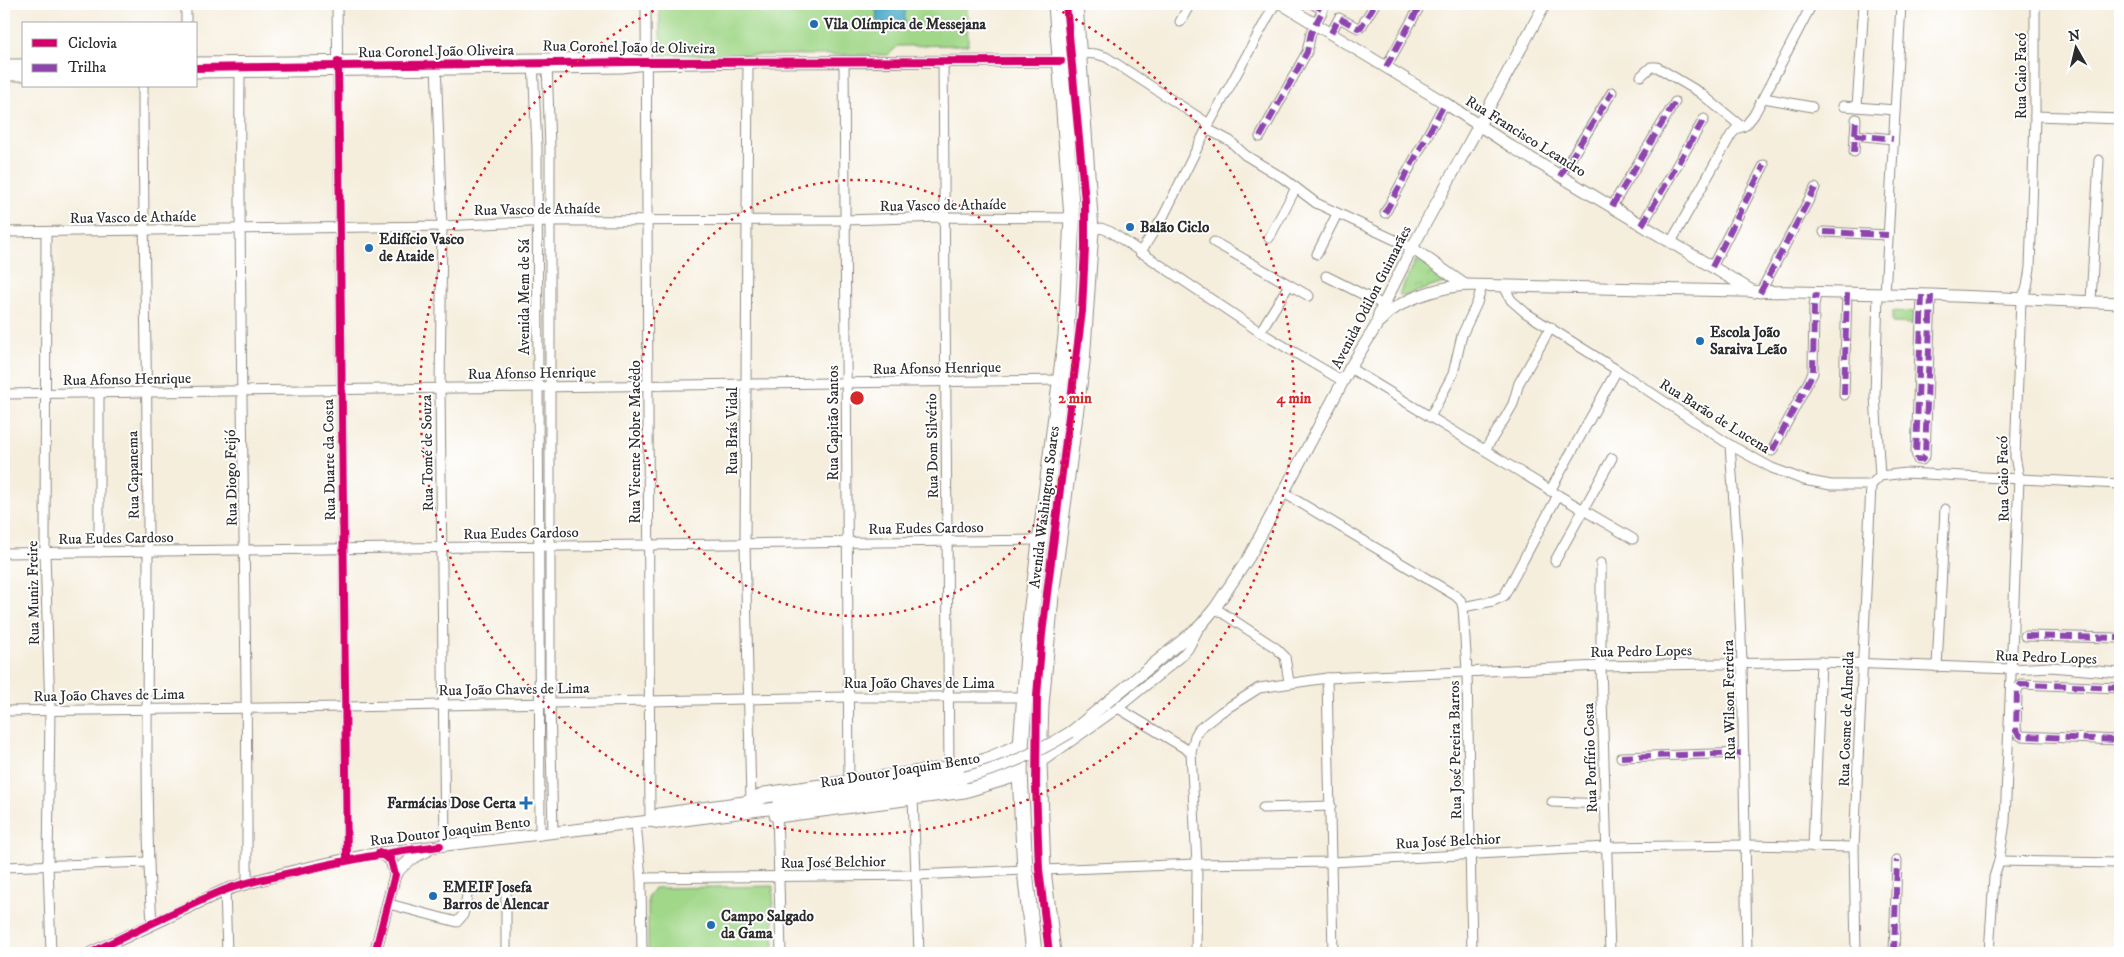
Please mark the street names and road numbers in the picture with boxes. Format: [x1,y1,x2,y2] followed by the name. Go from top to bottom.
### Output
[2012,33,2031,119] street label: Rua Caio Facó
[542,36,716,59] street label: Rua Coronel João de Oliveira
[358,41,515,62] street label: Rua Coronel João Oliveira
[1462,92,1590,181] street label: Rua Francisco Leandro
[879,195,1007,216] street label: Rua Vasco de Athaíde
[473,199,601,220] street label: Rua Vasco de Athaíde
[69,207,197,228] street label: Rua Vasco de Athaíde
[1327,223,1416,372] street label: Avenida Odilon Guimarães
[515,238,534,355] street label: Avenida Mem de Sá
[873,358,1001,379] street label: Rua Afonso Henrique
[626,360,645,524] street label: Rua Vicente Nobre Macêdo
[468,363,596,384] street label: Rua Afonso Henrique
[824,365,843,481] street label: Rua Capitão Santos
[63,369,191,390] street label: Rua Afonso Henrique
[1656,375,1774,458] street label: Rua Barão de Lucena
[723,387,742,475] street label: Rua Brás Vidal
[922,393,943,499] street label: Rua Dom Silvério
[417,394,438,512] street label: Rua Tomé de Souza
[319,398,340,521] street label: Rua Duarte da Costa
[1025,425,1064,589] street label: Avenida Washington Soares
[221,429,242,527] street label: Rua Diogo Feijó
[123,430,144,520] street label: Rua Capanema
[1993,436,2014,522] street label: Rua Caio Facó
[868,518,984,539] street label: Rua Eudes Cardoso
[463,523,579,544] street label: Rua Eudes Cardoso
[58,528,174,549] street label: Rua Eudes Cardoso
[23,540,44,646] street label: Rua Muniz Freire
[1719,639,1740,760] street label: Rua Wilson Ferreira
[1590,641,1692,662] street label: Rua Pedro Lopes
[1995,646,2097,669] street label: Rua Pedro Lopes
[1835,650,1858,787] street label: Rua Cosme de Almeida
[843,674,995,693] street label: Rua João Chaves de Lima
[438,679,590,700] street label: Rua João Chaves de Lima
[1445,680,1466,820] street label: Rua José Pereira Barros
[33,685,185,706] street label: Rua João Chaves de Lima
[1579,702,1602,813] street label: Rua Porfírio Costa
[819,748,981,792] street label: Rua Doutor Joaquim Bento
[369,812,531,851] street label: Rua Doutor Joaquim Bento
[1395,829,1502,854] street label: Rua José Belchior
[780,852,886,873] street label: Rua José Belchior

